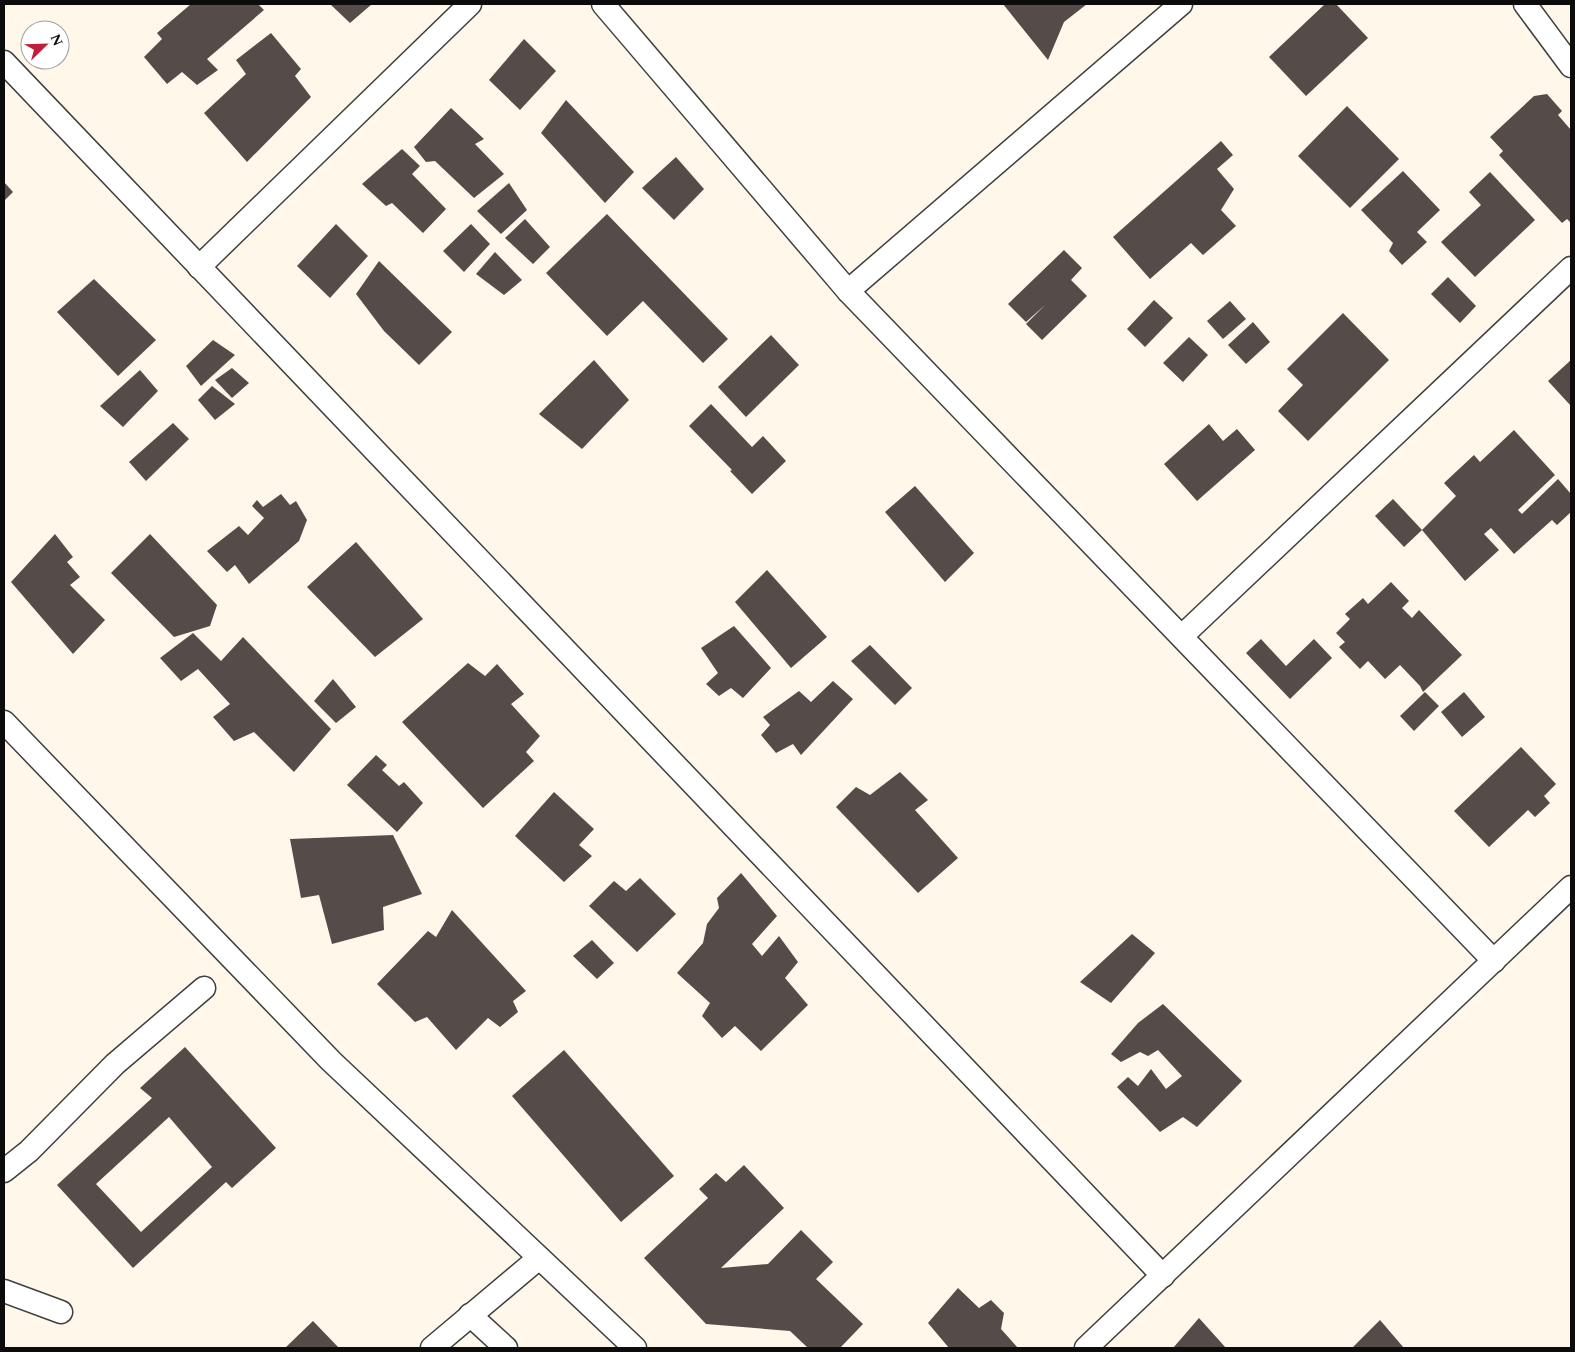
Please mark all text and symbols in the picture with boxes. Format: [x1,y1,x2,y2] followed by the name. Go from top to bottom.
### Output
[20,20,70,70] north arrow
[45,31,68,49] text: N

